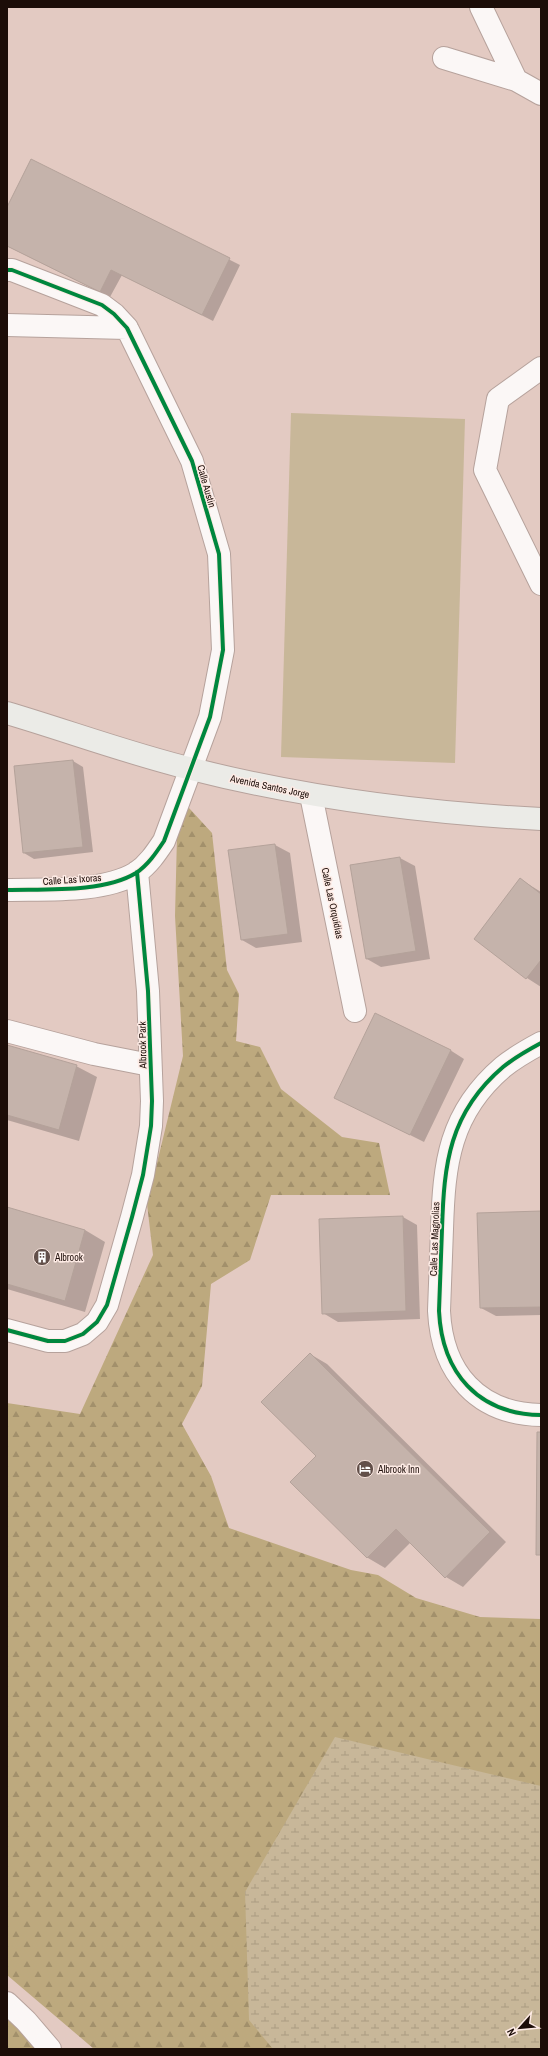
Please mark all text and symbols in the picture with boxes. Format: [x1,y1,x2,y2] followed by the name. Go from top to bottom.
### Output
[194,463,219,509] street label: Calle Austin
[228,772,311,801] street label: Avenida Santos Jorge
[319,866,346,940] street label: Calle Las Orquídias
[42,871,102,888] street label: Calle Las Ixoras
[136,1021,149,1070] street label: Albrook Park
[427,1202,442,1276] street label: Calle Las Magnolias
[32,1247,52,1267] building icon: Albrook
[54,1251,84,1264] place label: Albrook
[355,1459,375,1479] hotel icon: Albrook Inn
[377,1463,419,1476] place label: Albrook Inn
[500,2008,540,2048] north arrow
[503,2026,519,2039] text: N

